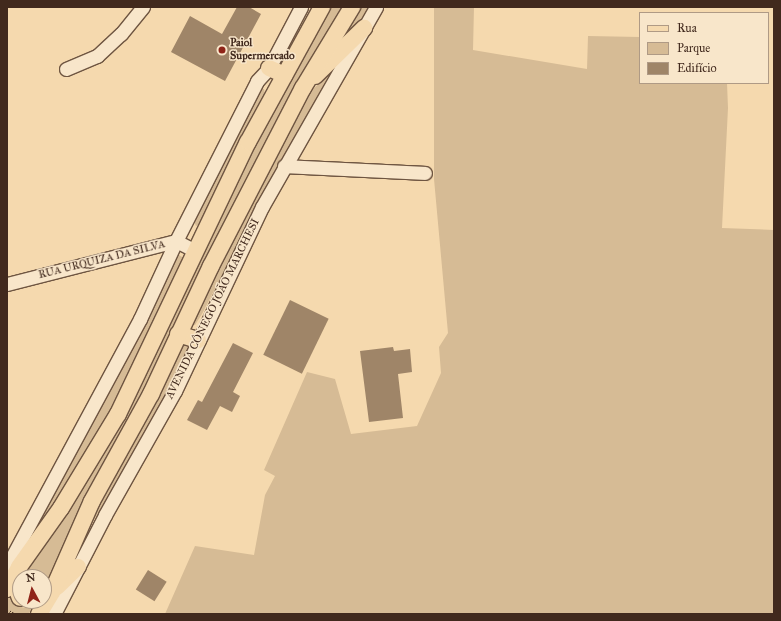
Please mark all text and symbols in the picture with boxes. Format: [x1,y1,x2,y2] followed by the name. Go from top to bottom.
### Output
[639,12,769,84] legend
[677,21,697,35] text: Rua
[230,37,295,63] place label: Paiol Supermercado
[677,41,710,55] text: Parque
[217,45,227,55] marker: Paiol Supermercado
[677,61,717,75] text: Edifício
[163,217,263,401] street label: AVENIDA CÔNEGO JOÃO MARCHESI
[37,238,167,282] street label: RUA URQUIZA DA SILVA
[12,569,52,609] north arrow
[25,571,36,585] text: N

